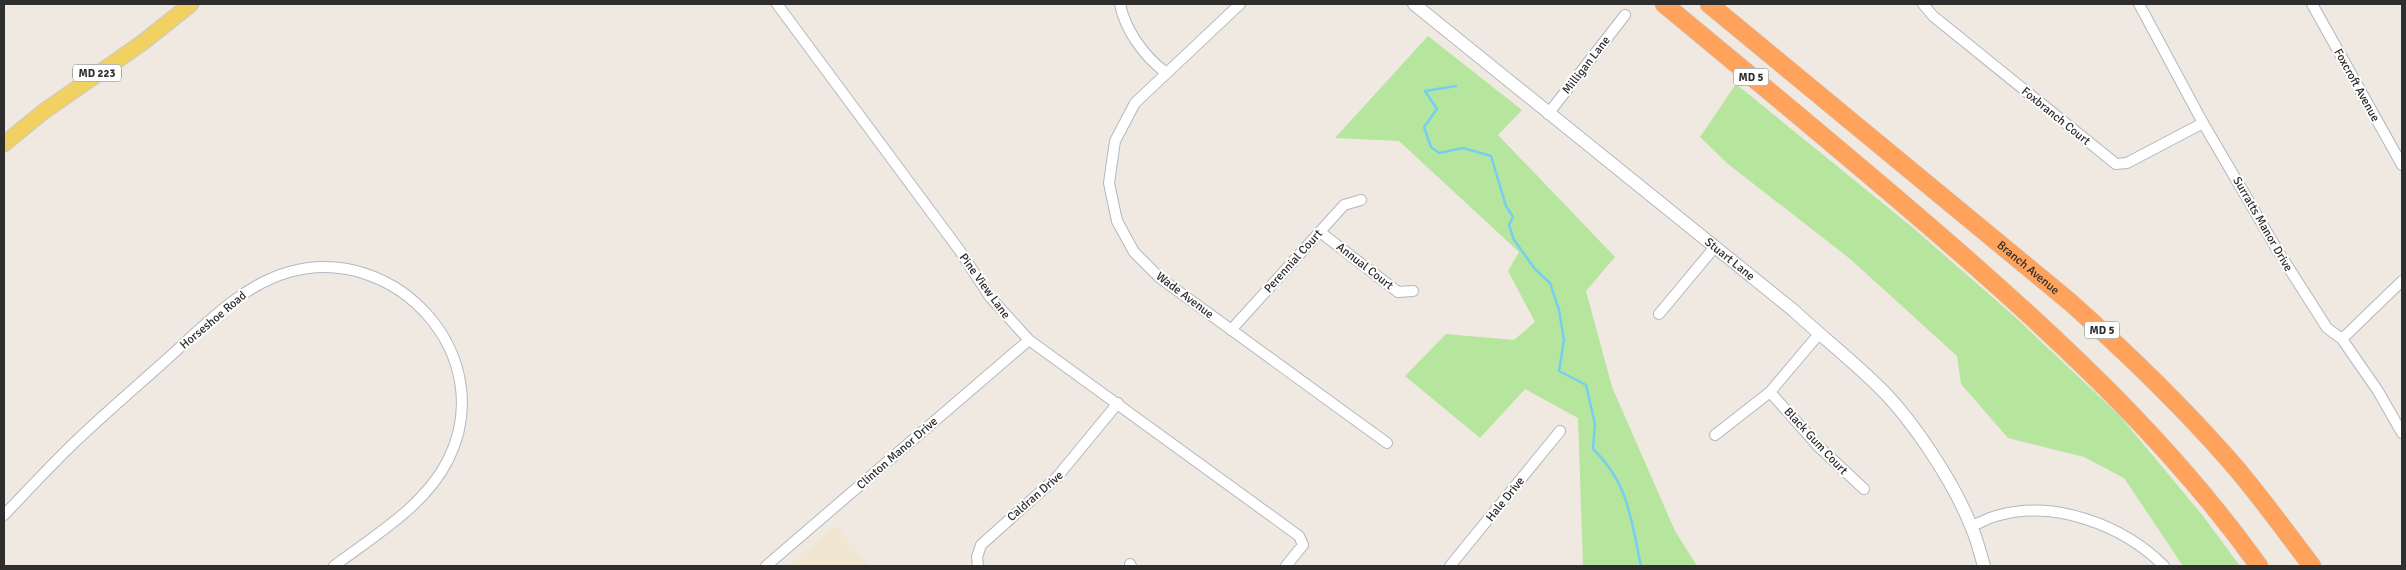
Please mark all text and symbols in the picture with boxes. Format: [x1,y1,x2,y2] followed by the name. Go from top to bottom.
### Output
[1559,33,1614,97] street label: Milligan Lane
[2330,46,2383,124] street label: Foxcroft Avenue
[73,64,121,82] road number: MD 223
[1734,68,1768,86] road number: MD 5
[2018,84,2093,149] street label: Foxbranch Court
[2229,174,2296,274] street label: Surratts Manor Drive
[1261,227,1326,296] street label: Perennial Court
[1702,235,1758,284] street label: Stuart Lane
[1994,238,2062,298] street label: Branch Avenue
[1333,240,1396,293] street label: Annual Court
[956,251,1013,322] street label: Pine View Lane
[1153,269,1217,322] street label: Wade Avenue
[177,288,250,353] street label: Horseshoe Road
[2084,322,2120,338] road number: MD 5
[1781,405,1851,478] street label: Black Gum Court
[854,414,941,493] street label: Clinton Manor Drive
[1004,468,1066,525] street label: Caldran Drive
[1483,474,1528,525] street label: Hale Drive

